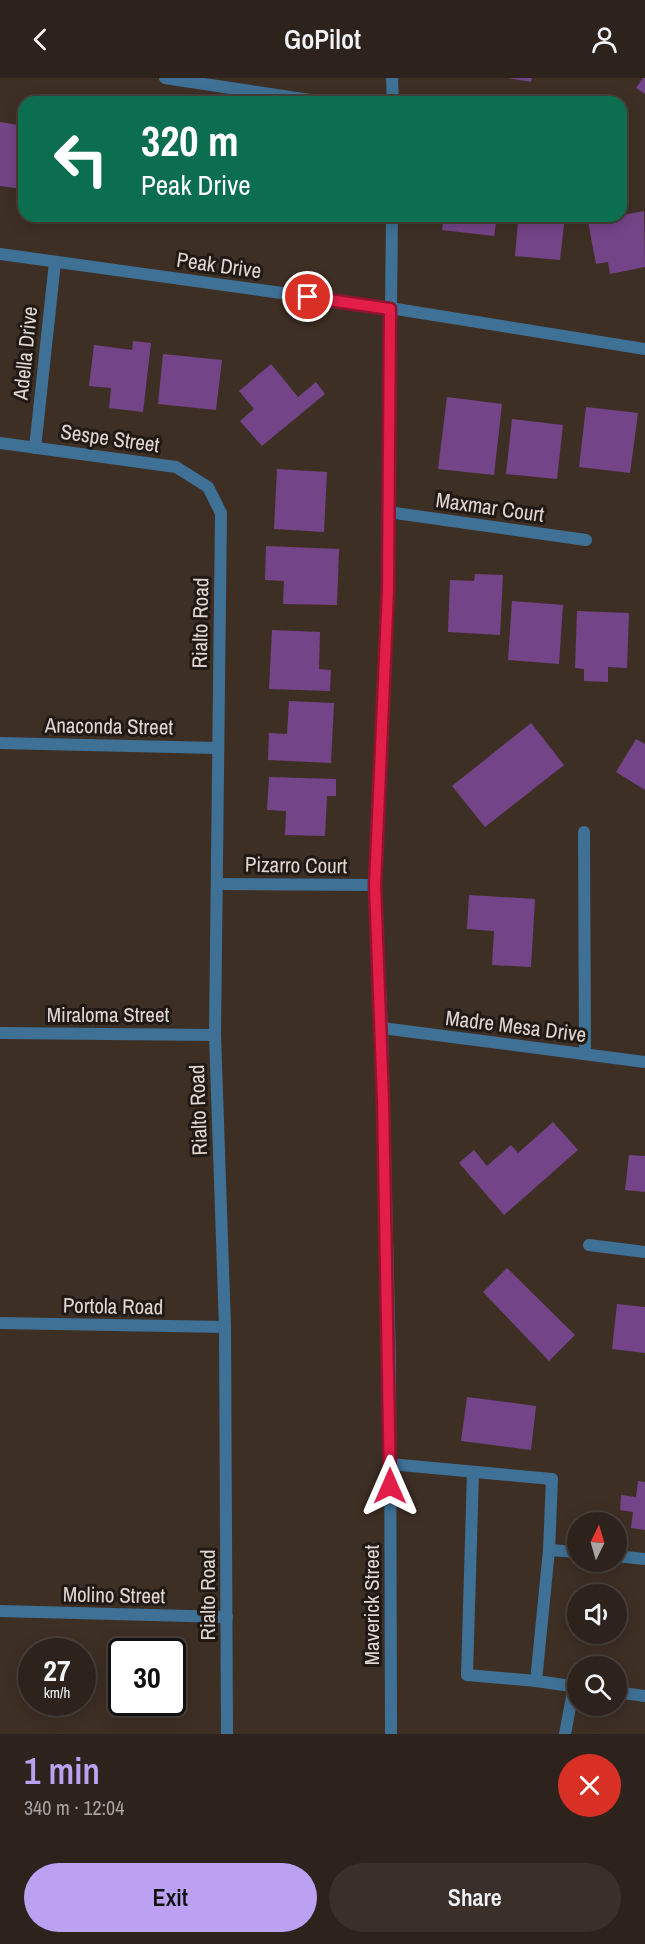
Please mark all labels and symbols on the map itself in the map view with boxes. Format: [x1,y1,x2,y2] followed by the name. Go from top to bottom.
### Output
[175,245,263,285] street label: Peak Drive
[282,271,333,322] pin
[6,305,44,402] street label: Adella Drive
[59,417,162,459] street label: Sespe Street
[434,485,546,529] street label: Maxmar Court
[185,577,215,669] street label: Rialto Road
[44,710,174,742] street label: Anaconda Street
[245,850,348,880] street label: Pizarro Court
[47,1000,169,1029] street label: Miraloma Street
[444,1003,588,1049] street label: Madre Mesa Drive
[182,1064,214,1156] street label: Rialto Road
[62,1291,164,1321] street label: Portola Road
[358,1454,422,1518] position arrow
[567,1512,627,1572] north arrow
[357,1545,386,1665] street label: Maverick Street
[193,1550,222,1640] street label: Rialto Road
[63,1580,166,1610] street label: Molino Street
[108,1638,186,1716] speed limit sign: 30

